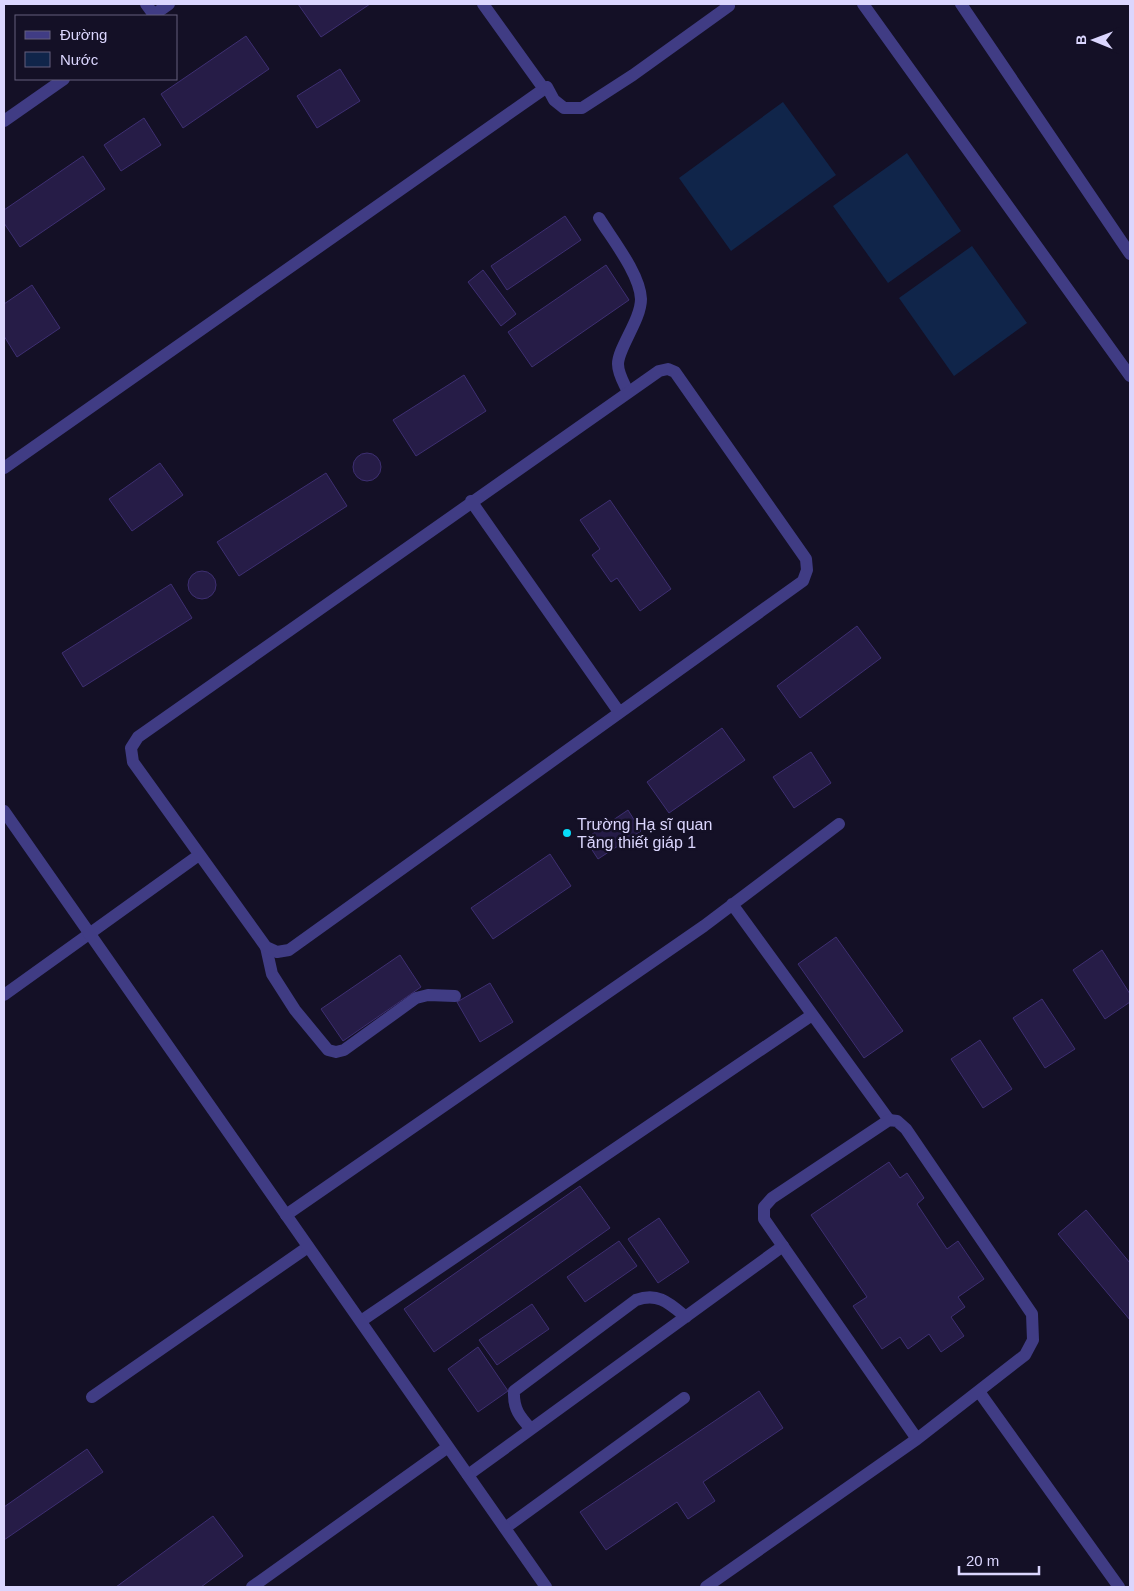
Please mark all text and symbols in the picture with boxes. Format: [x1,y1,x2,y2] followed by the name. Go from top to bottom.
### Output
[15,15,178,80] legend
[1069,15,1119,65] north arrow
[60,26,107,43] text: Đường
[1073,35,1089,45] text: B
[60,51,99,68] text: Nước
[577,816,712,851] place label: Trường Hạ sĩ quan Tăng thiết giáp 1
[561,827,573,839] marker: Trường Hạ sĩ quan Tăng thiết giáp 1
[959,1544,1039,1576] scale bar
[966,1552,999,1569] text: 20 m

